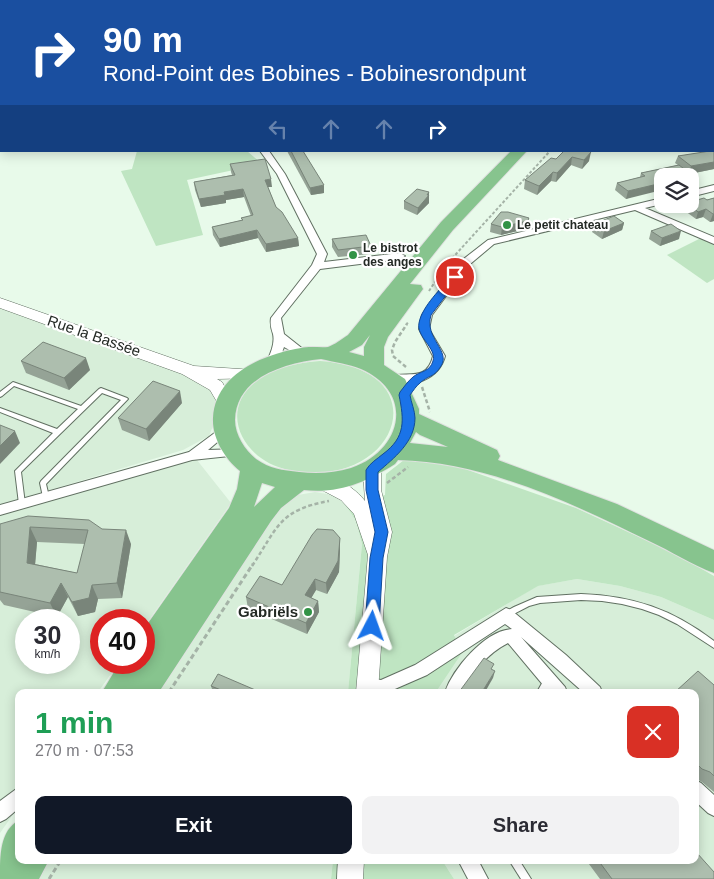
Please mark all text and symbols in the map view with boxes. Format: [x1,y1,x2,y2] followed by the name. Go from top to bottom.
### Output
[20,20,85,85] icon: right
[103,20,183,59] text: 90 m
[103,61,526,86] text: Rond-Point des Bobines - Bobinesrondpunt
[264,115,292,143] icon: left
[317,115,345,143] icon: ahead
[370,115,398,143] icon: ahead
[423,115,451,143] icon: right
[654,168,699,213] map controls
[654,168,699,213] button: layers
[517,218,608,232] place label: Le petit chateau
[501,219,513,231] marker: Le petit chateau
[363,241,422,269] place label: Le bistrot des anges
[347,249,359,261] marker: Le bistrot des anges
[434,256,476,298] pin
[441,263,469,291] icon: arrive
[45,312,143,359] street label: Rue la Bassée
[345,599,397,651] position arrow
[238,603,298,620] place label: Gabriëls
[302,606,314,618] marker: Gabriëls
[90,609,155,674] speed limit sign: 40
[34,621,61,649] text: 30
[34,647,61,661] text: km/h
[35,706,113,739] text: 1 min
[627,706,679,758] button: close
[35,742,134,759] text: 270 m · 07:53
[35,796,352,854] button: Exit
[362,796,679,854] button: Share

